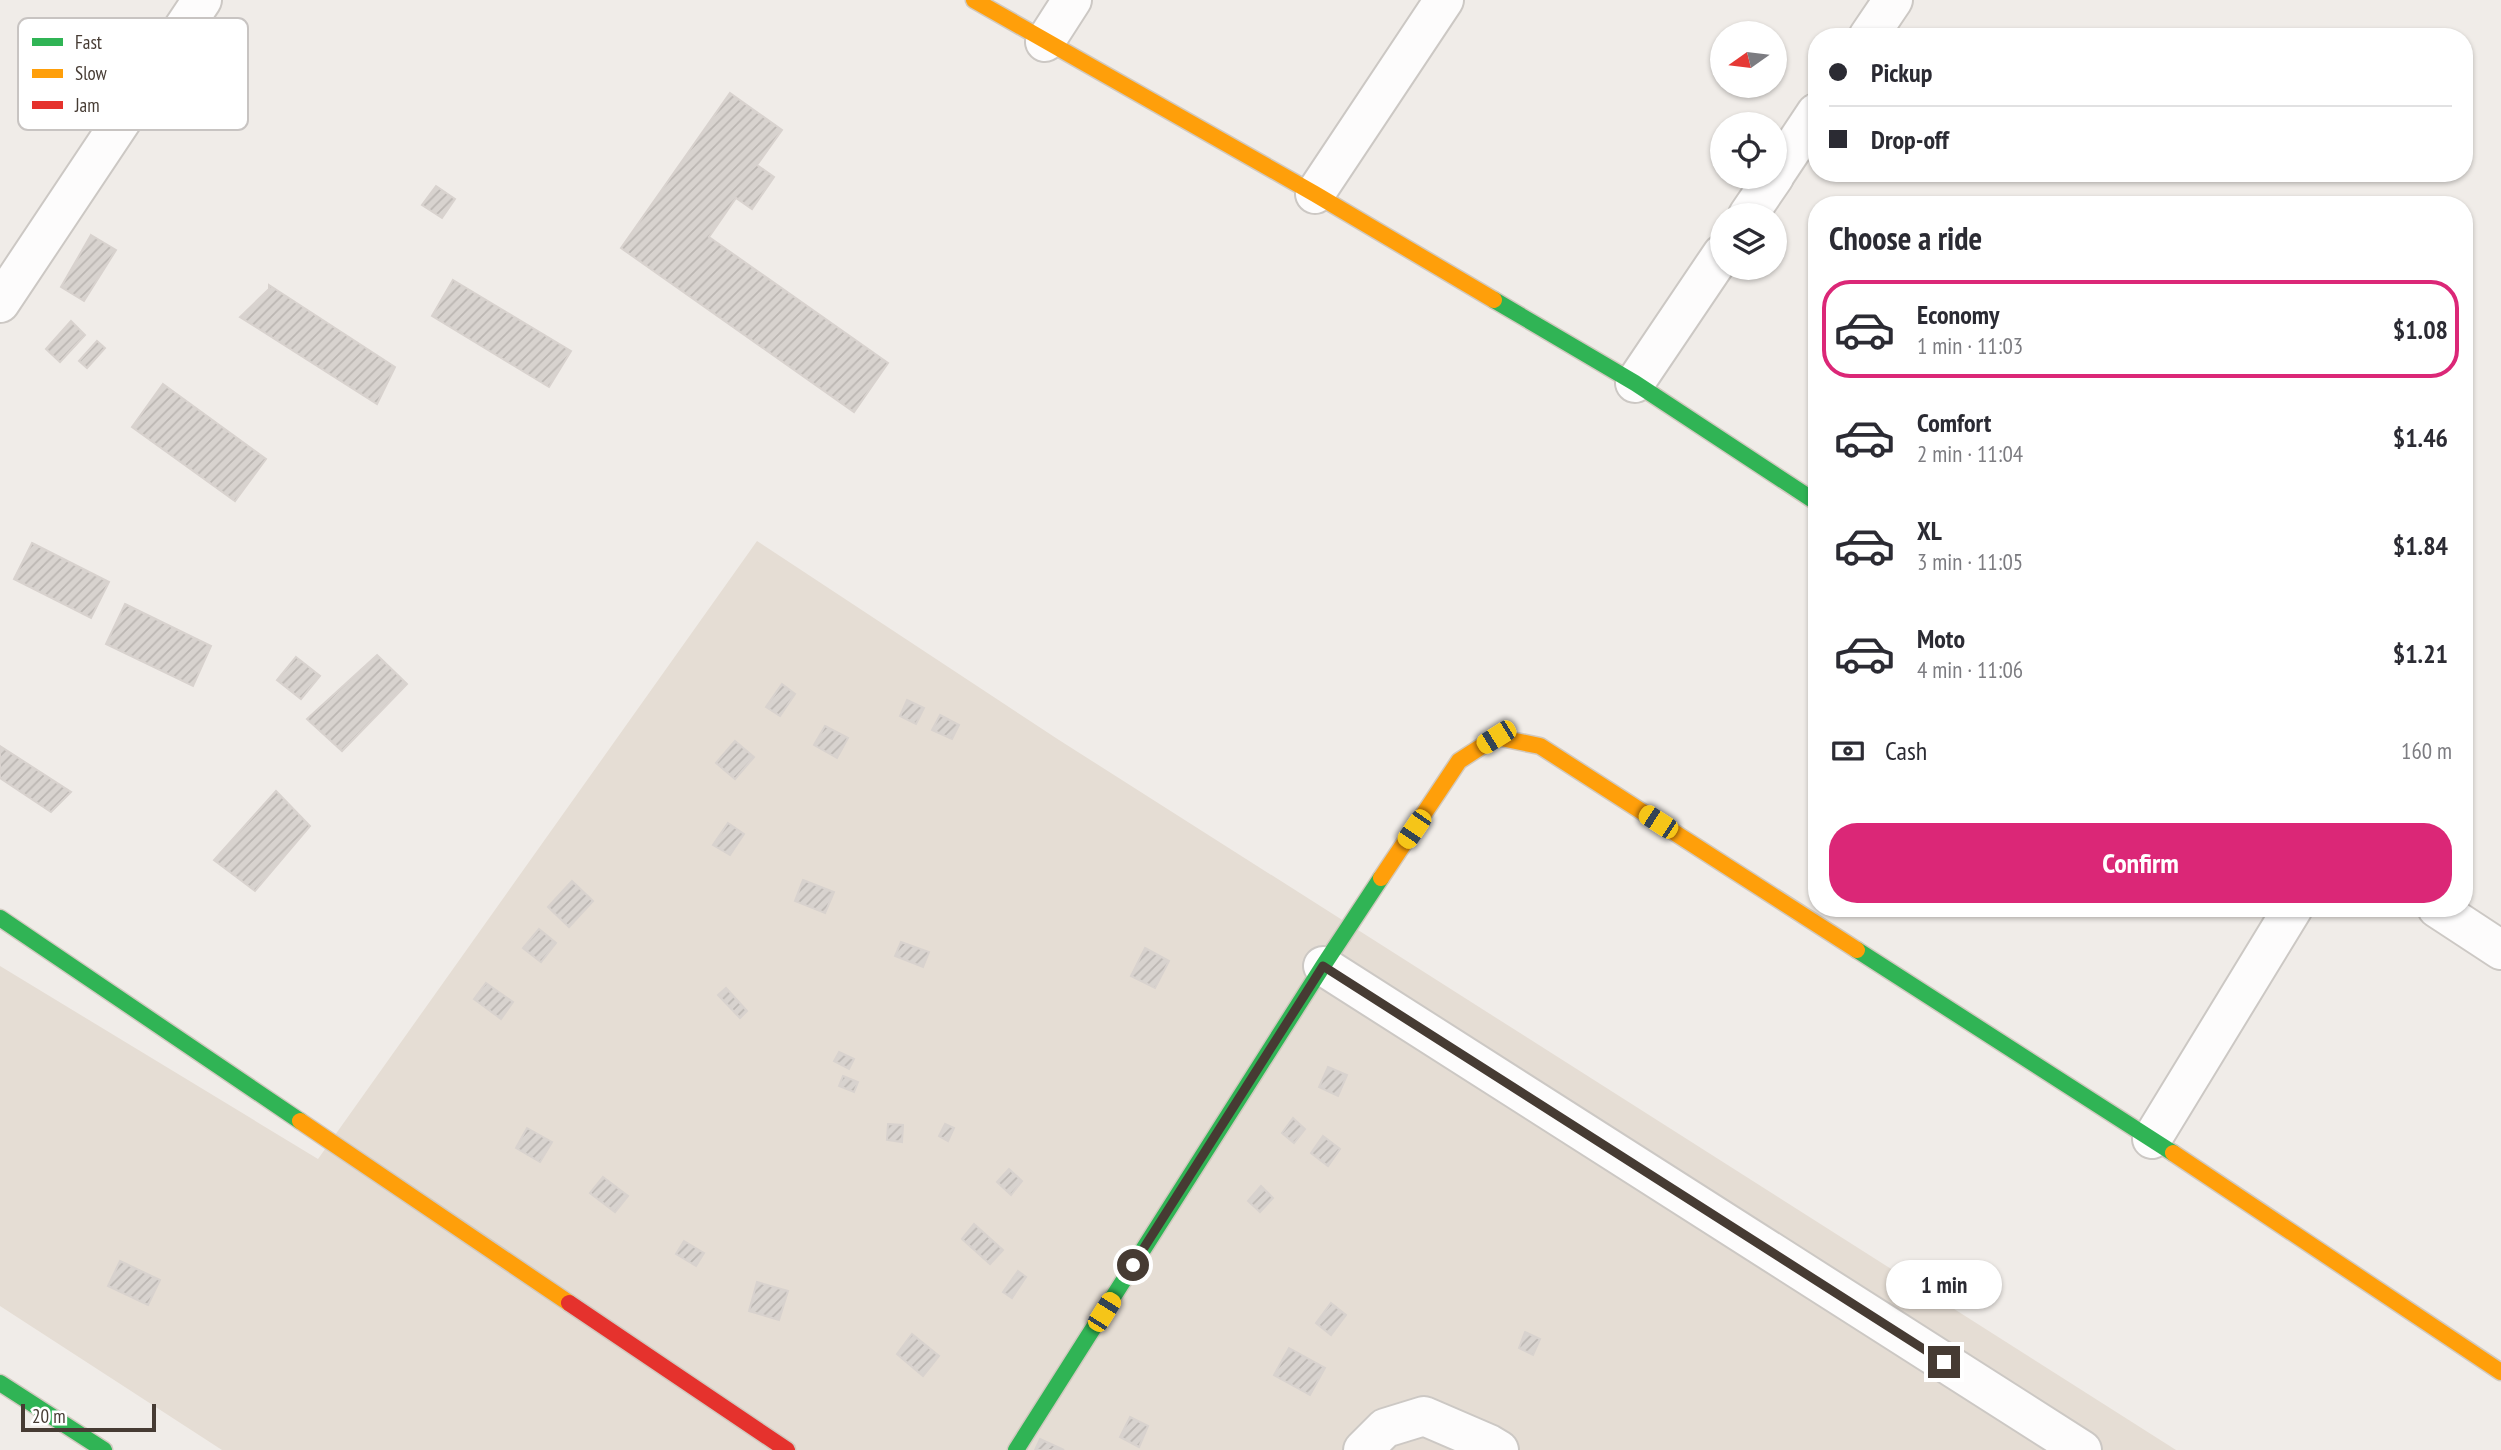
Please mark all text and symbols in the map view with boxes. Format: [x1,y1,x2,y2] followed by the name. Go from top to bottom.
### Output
[18,18,248,130] legend
[1710,21,1787,98] north arrow
[1710,21,1787,280] map controls
[75,30,103,54] text: Fast
[1871,56,1932,89] text: Pickup
[75,61,108,85] text: Slow
[74,93,100,117] text: Jam
[1710,112,1787,189] button: locate
[1871,123,1949,156] text: Drop-off
[1710,203,1787,280] button: layers
[1829,217,1982,259] text: Choose a ride
[1833,298,1896,361] icon: car
[1917,298,1999,331] text: Economy
[2393,313,2448,346] text: $1.08
[1917,331,2023,360] text: 1 min · 11:03
[1833,406,1896,469] icon: car
[1917,406,1991,439] text: Comfort
[2393,421,2448,454] text: $1.46
[1917,439,2023,468] text: 2 min · 11:04
[1833,514,1896,577] icon: car
[1917,514,1942,547] text: XL
[2393,529,2448,562] text: $1.84
[1917,547,2023,576] text: 3 min · 11:05
[1833,622,1896,685] icon: car
[1917,622,1965,655] text: Moto
[2393,637,2448,670] text: $1.21
[1917,655,2023,684] text: 4 min · 11:06
[1473,717,1520,757] car
[1829,732,1867,770] icon: cash
[1885,734,1927,767] text: Cash
[2401,736,2452,765] text: 160 m
[1635,802,1682,842] car
[1394,806,1435,852] car
[1829,823,2452,903] button: Confirm
[1117,1249,1149,1281] route start
[1886,1260,2002,1310] callout: 1 min
[1921,1270,1967,1299] text: 1 min
[1084,1289,1125,1335] car
[1928,1346,1960,1378] route end
[21,1401,156,1433] scale bar
[32,1404,66,1428] text: 20 m

